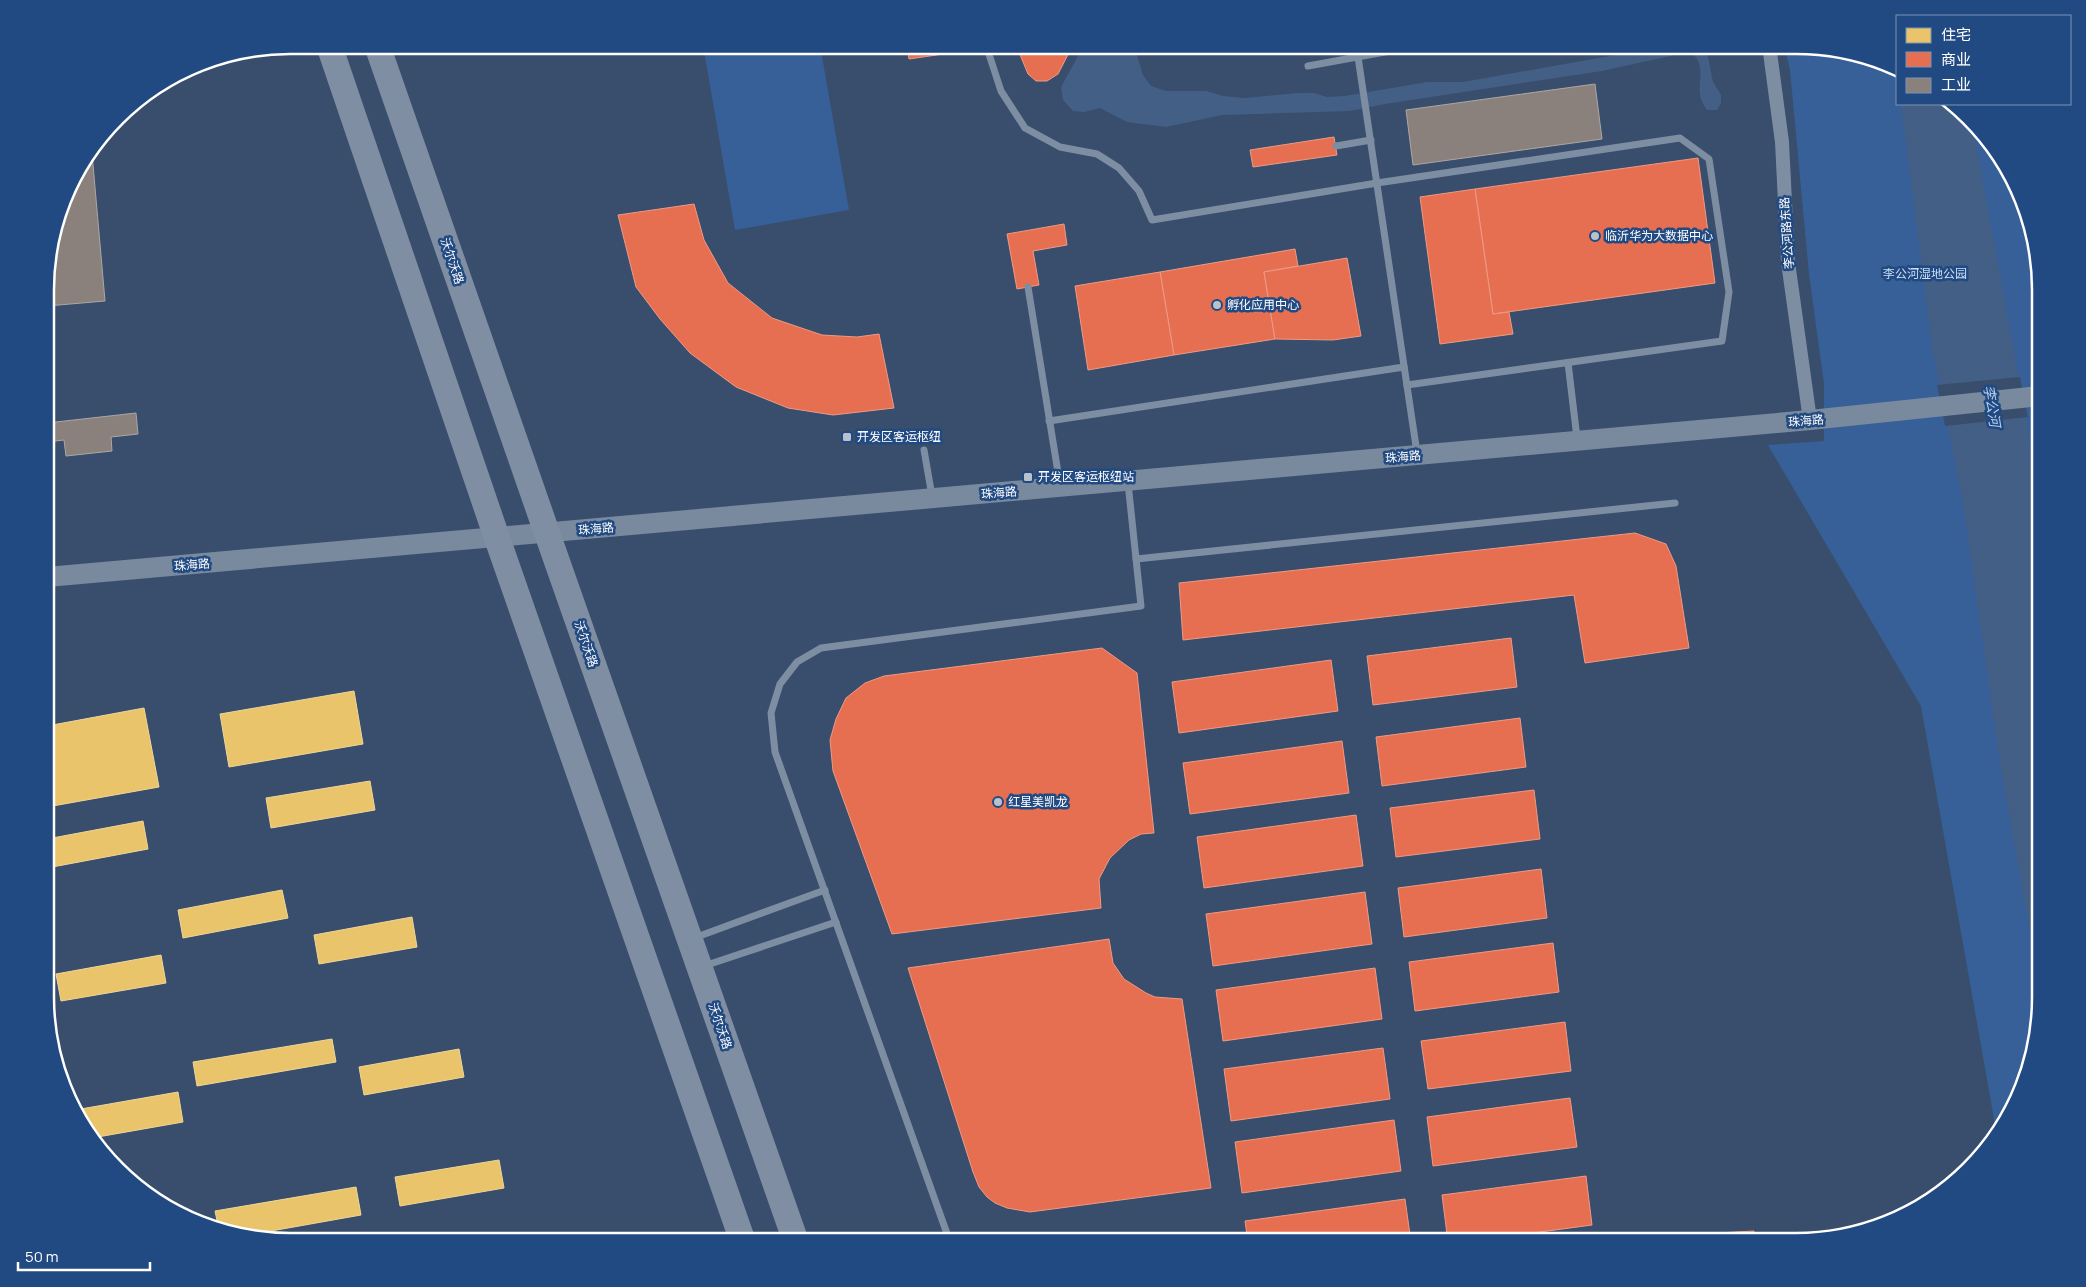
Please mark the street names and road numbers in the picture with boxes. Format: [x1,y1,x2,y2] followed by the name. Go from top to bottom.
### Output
[1776,197,1797,270] street label: 李公河路东路
[437,235,468,286] street label: 沃尔沃路
[1787,410,1825,431] street label: 珠海路
[1384,446,1422,467] street label: 珠海路
[980,482,1018,503] street label: 珠海路
[577,518,615,539] street label: 珠海路
[173,554,211,575] street label: 珠海路
[571,618,602,669] street label: 沃尔沃路
[705,1000,736,1051] street label: 沃尔沃路

